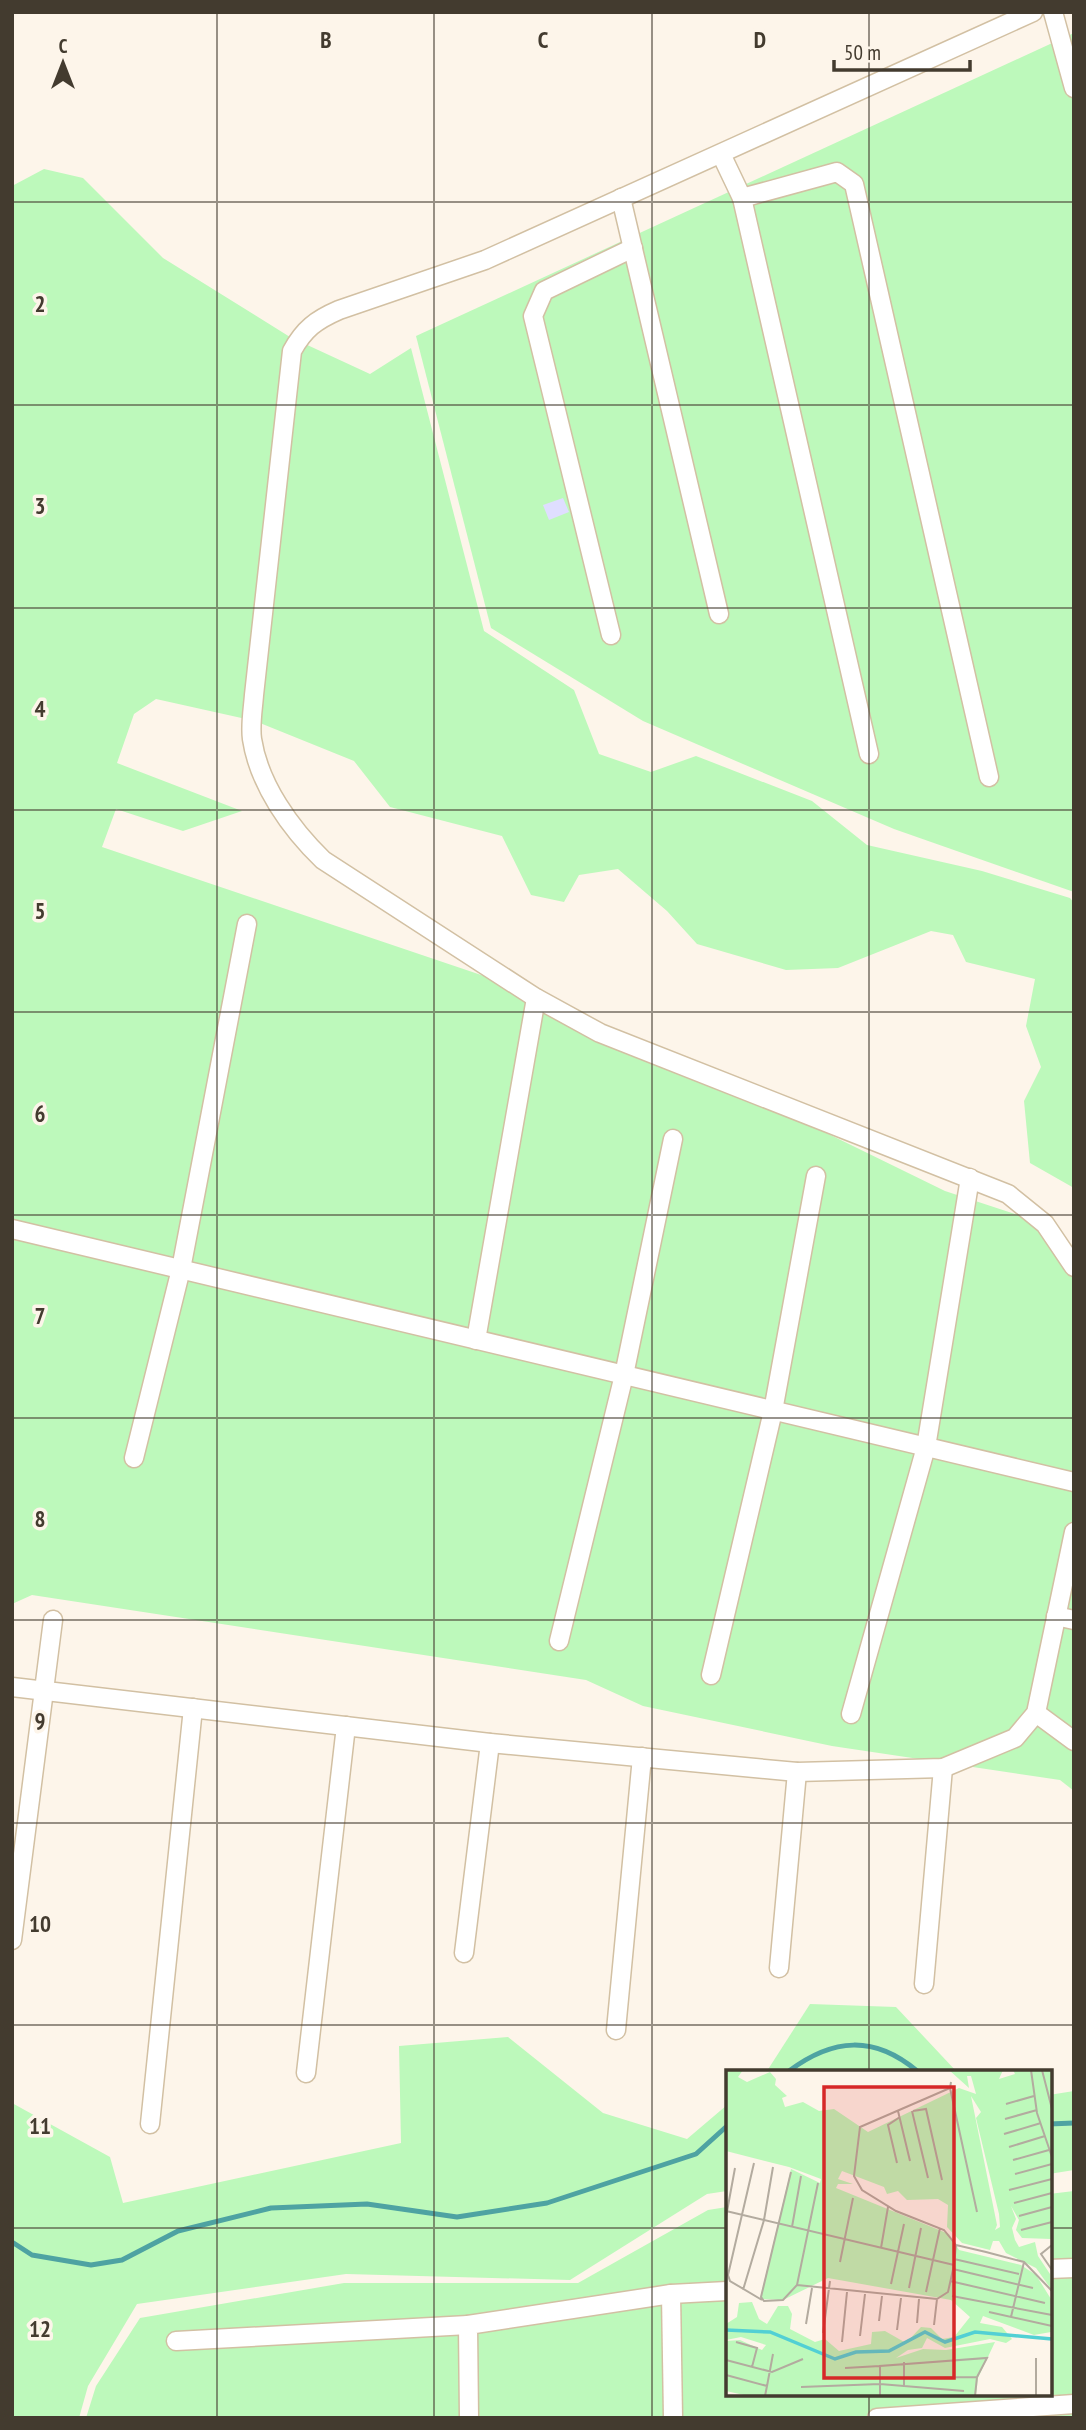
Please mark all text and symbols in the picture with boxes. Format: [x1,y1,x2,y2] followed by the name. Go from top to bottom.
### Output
[320,25,332,54] text: B
[538,25,549,54] text: C
[754,25,766,54] text: D
[28,28,98,98] north arrow
[834,28,970,72] scale bar
[59,34,68,58] text: С
[844,39,881,66] text: 50 m
[35,289,46,318] text: 2
[35,491,46,520] text: 3
[35,694,46,723] text: 4
[35,896,46,925] text: 5
[35,1099,46,1128] text: 6
[35,1301,46,1330] text: 7
[35,1504,46,1533] text: 8
[35,1706,46,1735] text: 9
[29,1909,51,1938] text: 10
[726,2070,1051,2395] inset map
[29,2111,51,2140] text: 11
[29,2314,51,2343] text: 12

